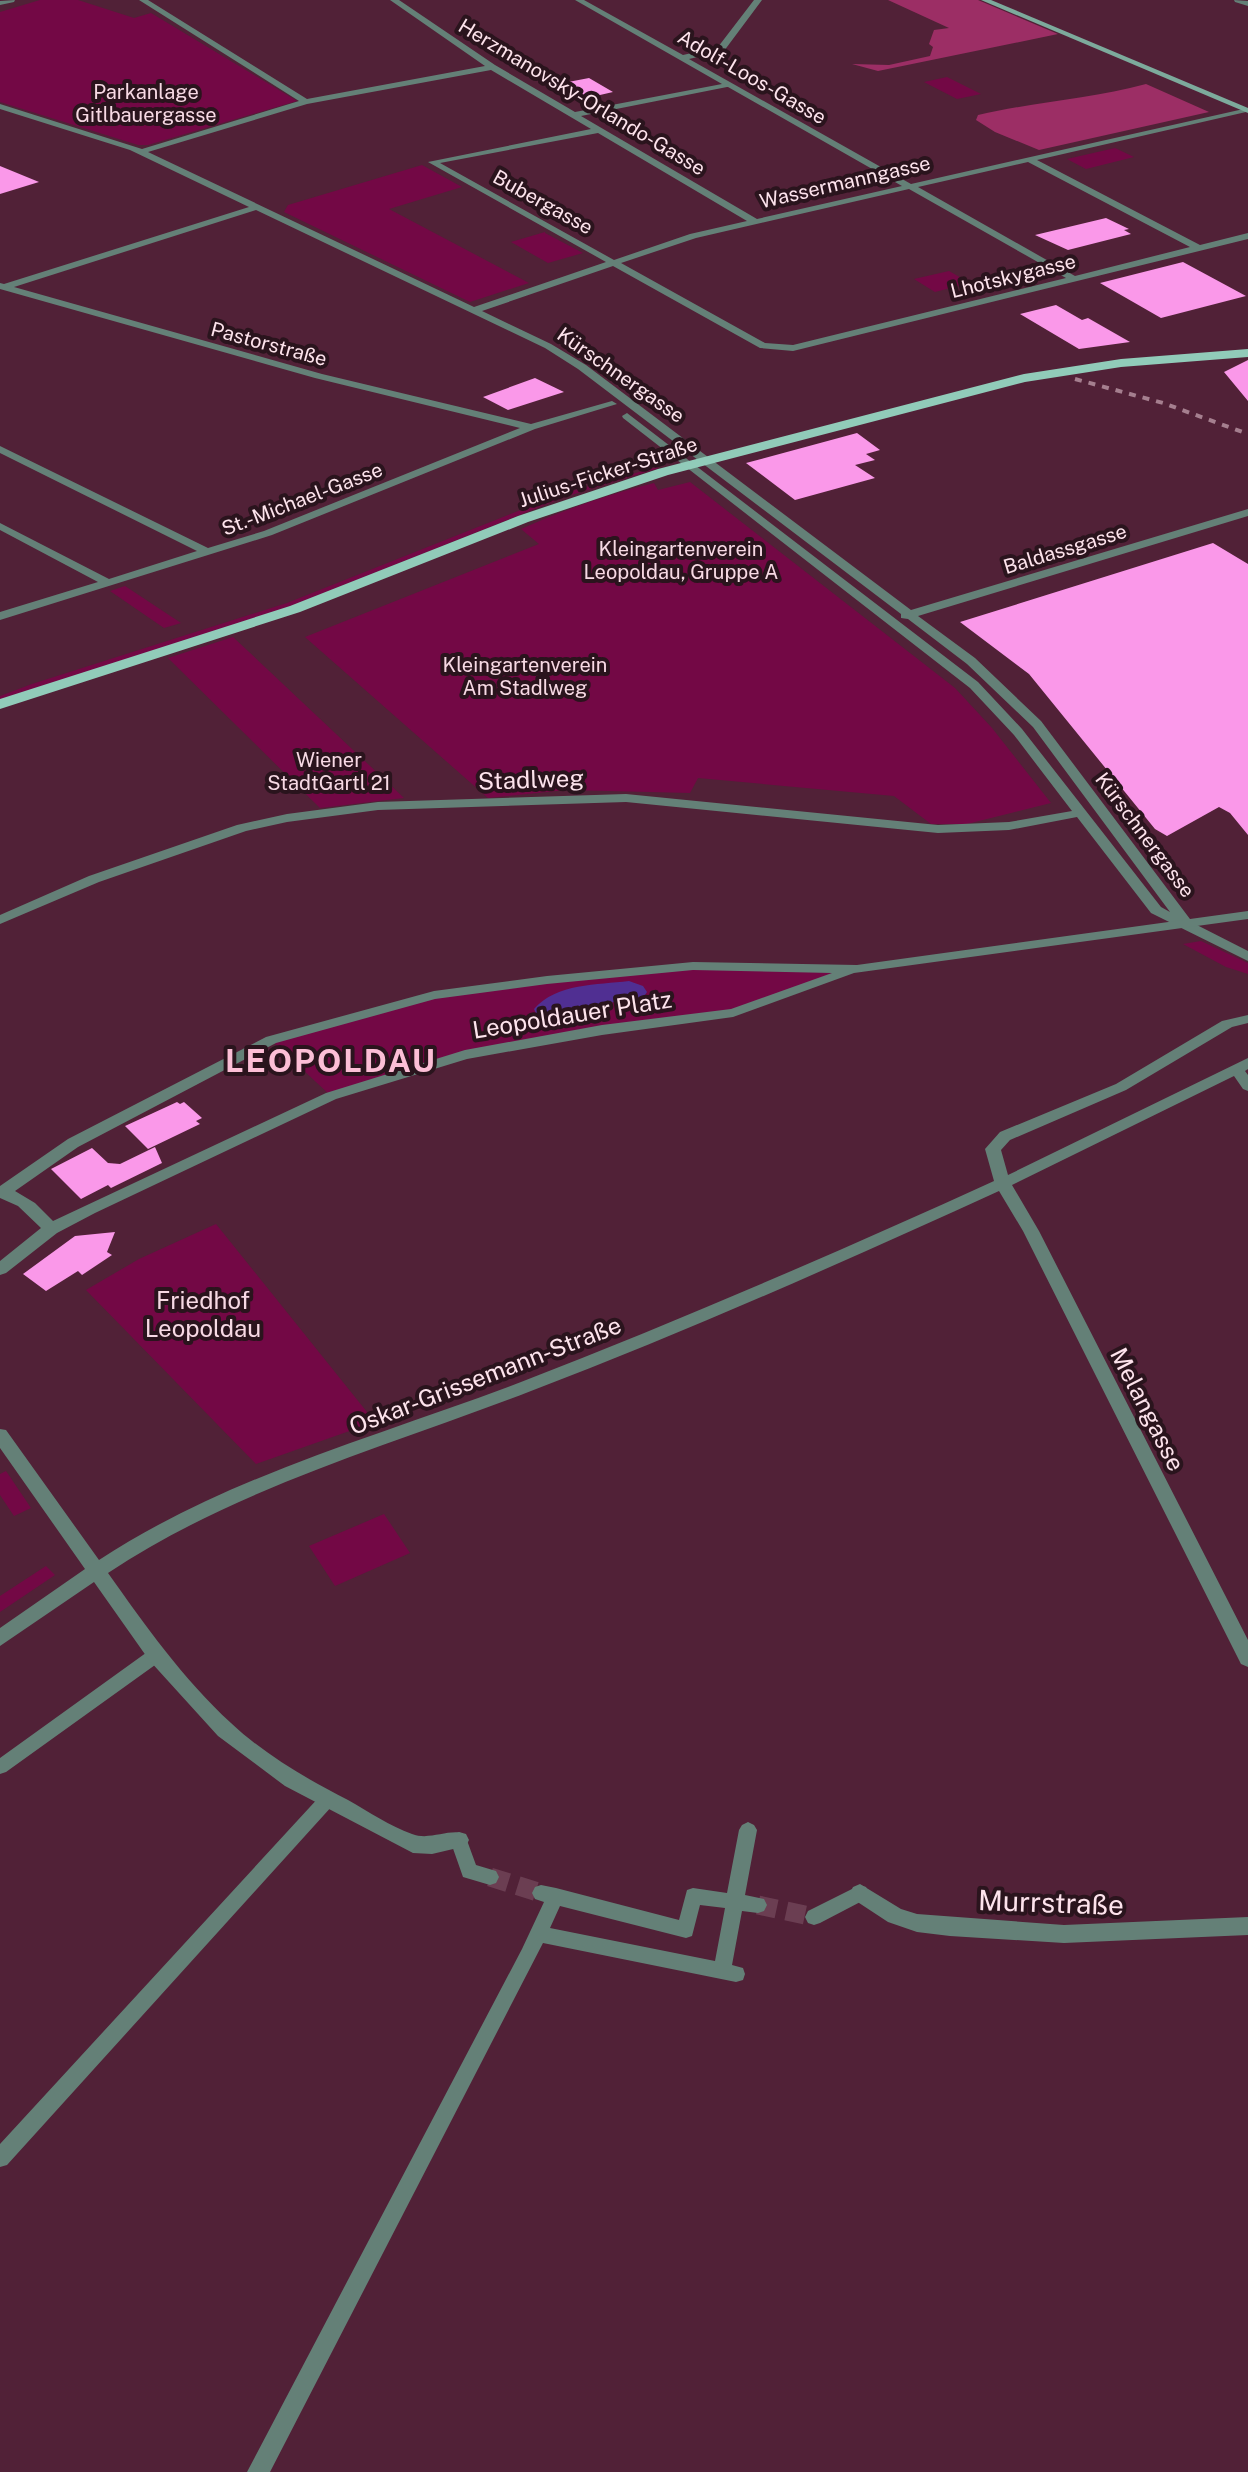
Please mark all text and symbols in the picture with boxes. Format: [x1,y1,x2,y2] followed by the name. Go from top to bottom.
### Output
[454,14,710,180] street label: Herzmanovsky-Orlando-Gasse
[674,25,830,129] street label: Adolf-Loos-Gasse
[75,80,217,127] park label: Parkanlage Gitlbauergasse
[757,151,933,213] street label: Wassermanngasse
[489,165,597,239] street label: Bubergasse
[948,249,1078,303] street label: Lhotskygasse
[208,317,330,371] street label: Pastorstraße
[553,322,689,428] street label: Kürschnergasse
[516,432,700,512] street label: Julius-Ficker-Straße
[218,457,386,541] street label: St.-Michael-Gasse
[1000,519,1130,579] street label: Baldassgasse
[583,537,779,584] park label: Kleingartenverein Leopoldau, Gruppe A
[443,653,607,700] park label: Kleingartenverein Am Stadlweg
[267,748,391,795] park label: Wiener StadtGartl 21
[477,763,585,795] street label: Stadlweg
[1090,768,1200,902] street label: Kürschnergasse
[470,984,674,1044] street label: Leopoldauer Platz
[225,1042,437,1079] district label: LEOPOLDAU
[145,1286,261,1342] park label: Friedhof Leopoldau
[345,1310,625,1440] street label: Oskar-Grissemann-Straße
[1105,1343,1191,1475] street label: Melangasse
[977,1883,1125,1921] street label: Murrstraße

